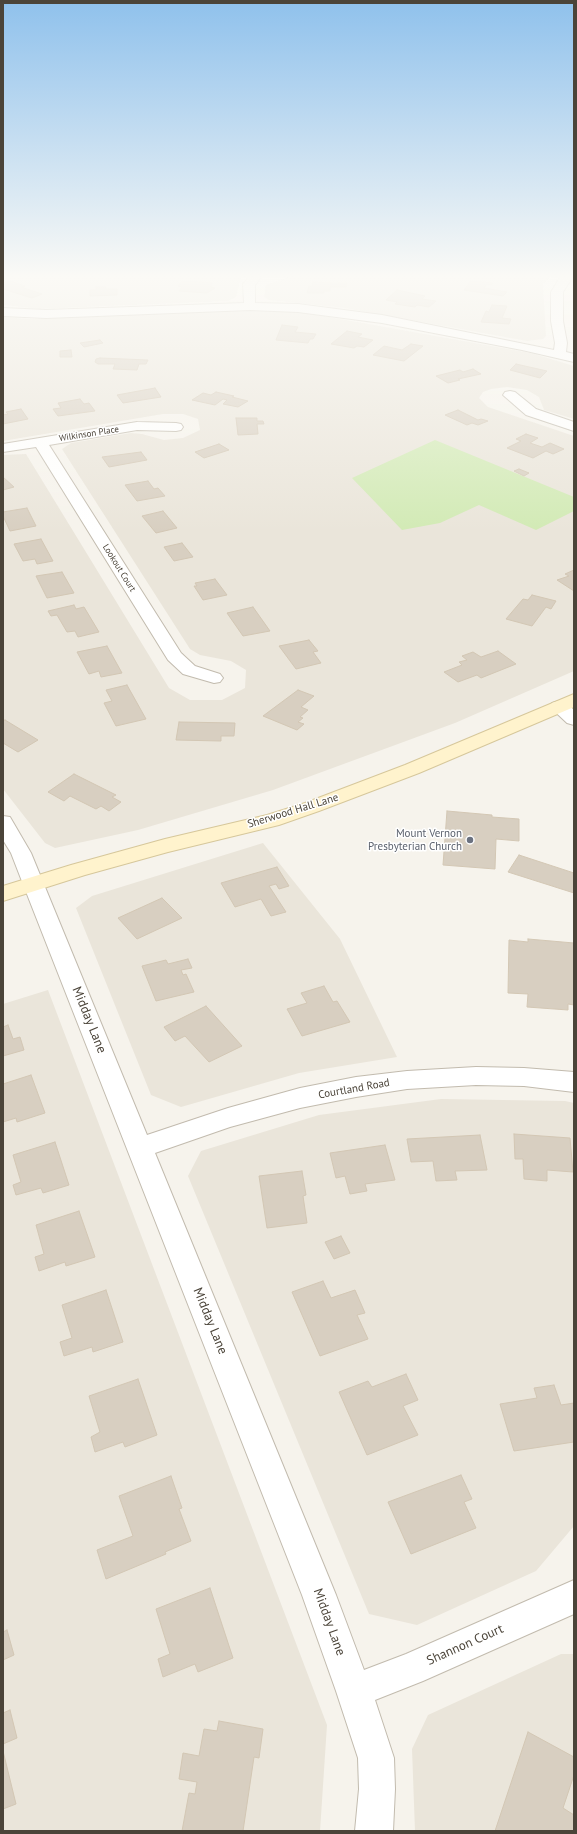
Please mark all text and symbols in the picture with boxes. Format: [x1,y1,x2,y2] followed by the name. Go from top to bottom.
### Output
[58,424,120,444] street label: Wilkinson Place
[100,542,138,594] street label: Lookout Court
[246,791,340,831] street label: Sherwood Hall Lane
[368,827,462,853] place label: Mount Vernon Presbyterian Church
[465,835,475,845] marker: Mount Vernon Presbyterian Church
[69,984,109,1056] street label: Midday Lane
[317,1076,391,1102] street label: Courtland Road
[190,1285,230,1357] street label: Midday Lane
[310,1586,348,1658] street label: Midday Lane
[424,1621,506,1669] street label: Shannon Court

